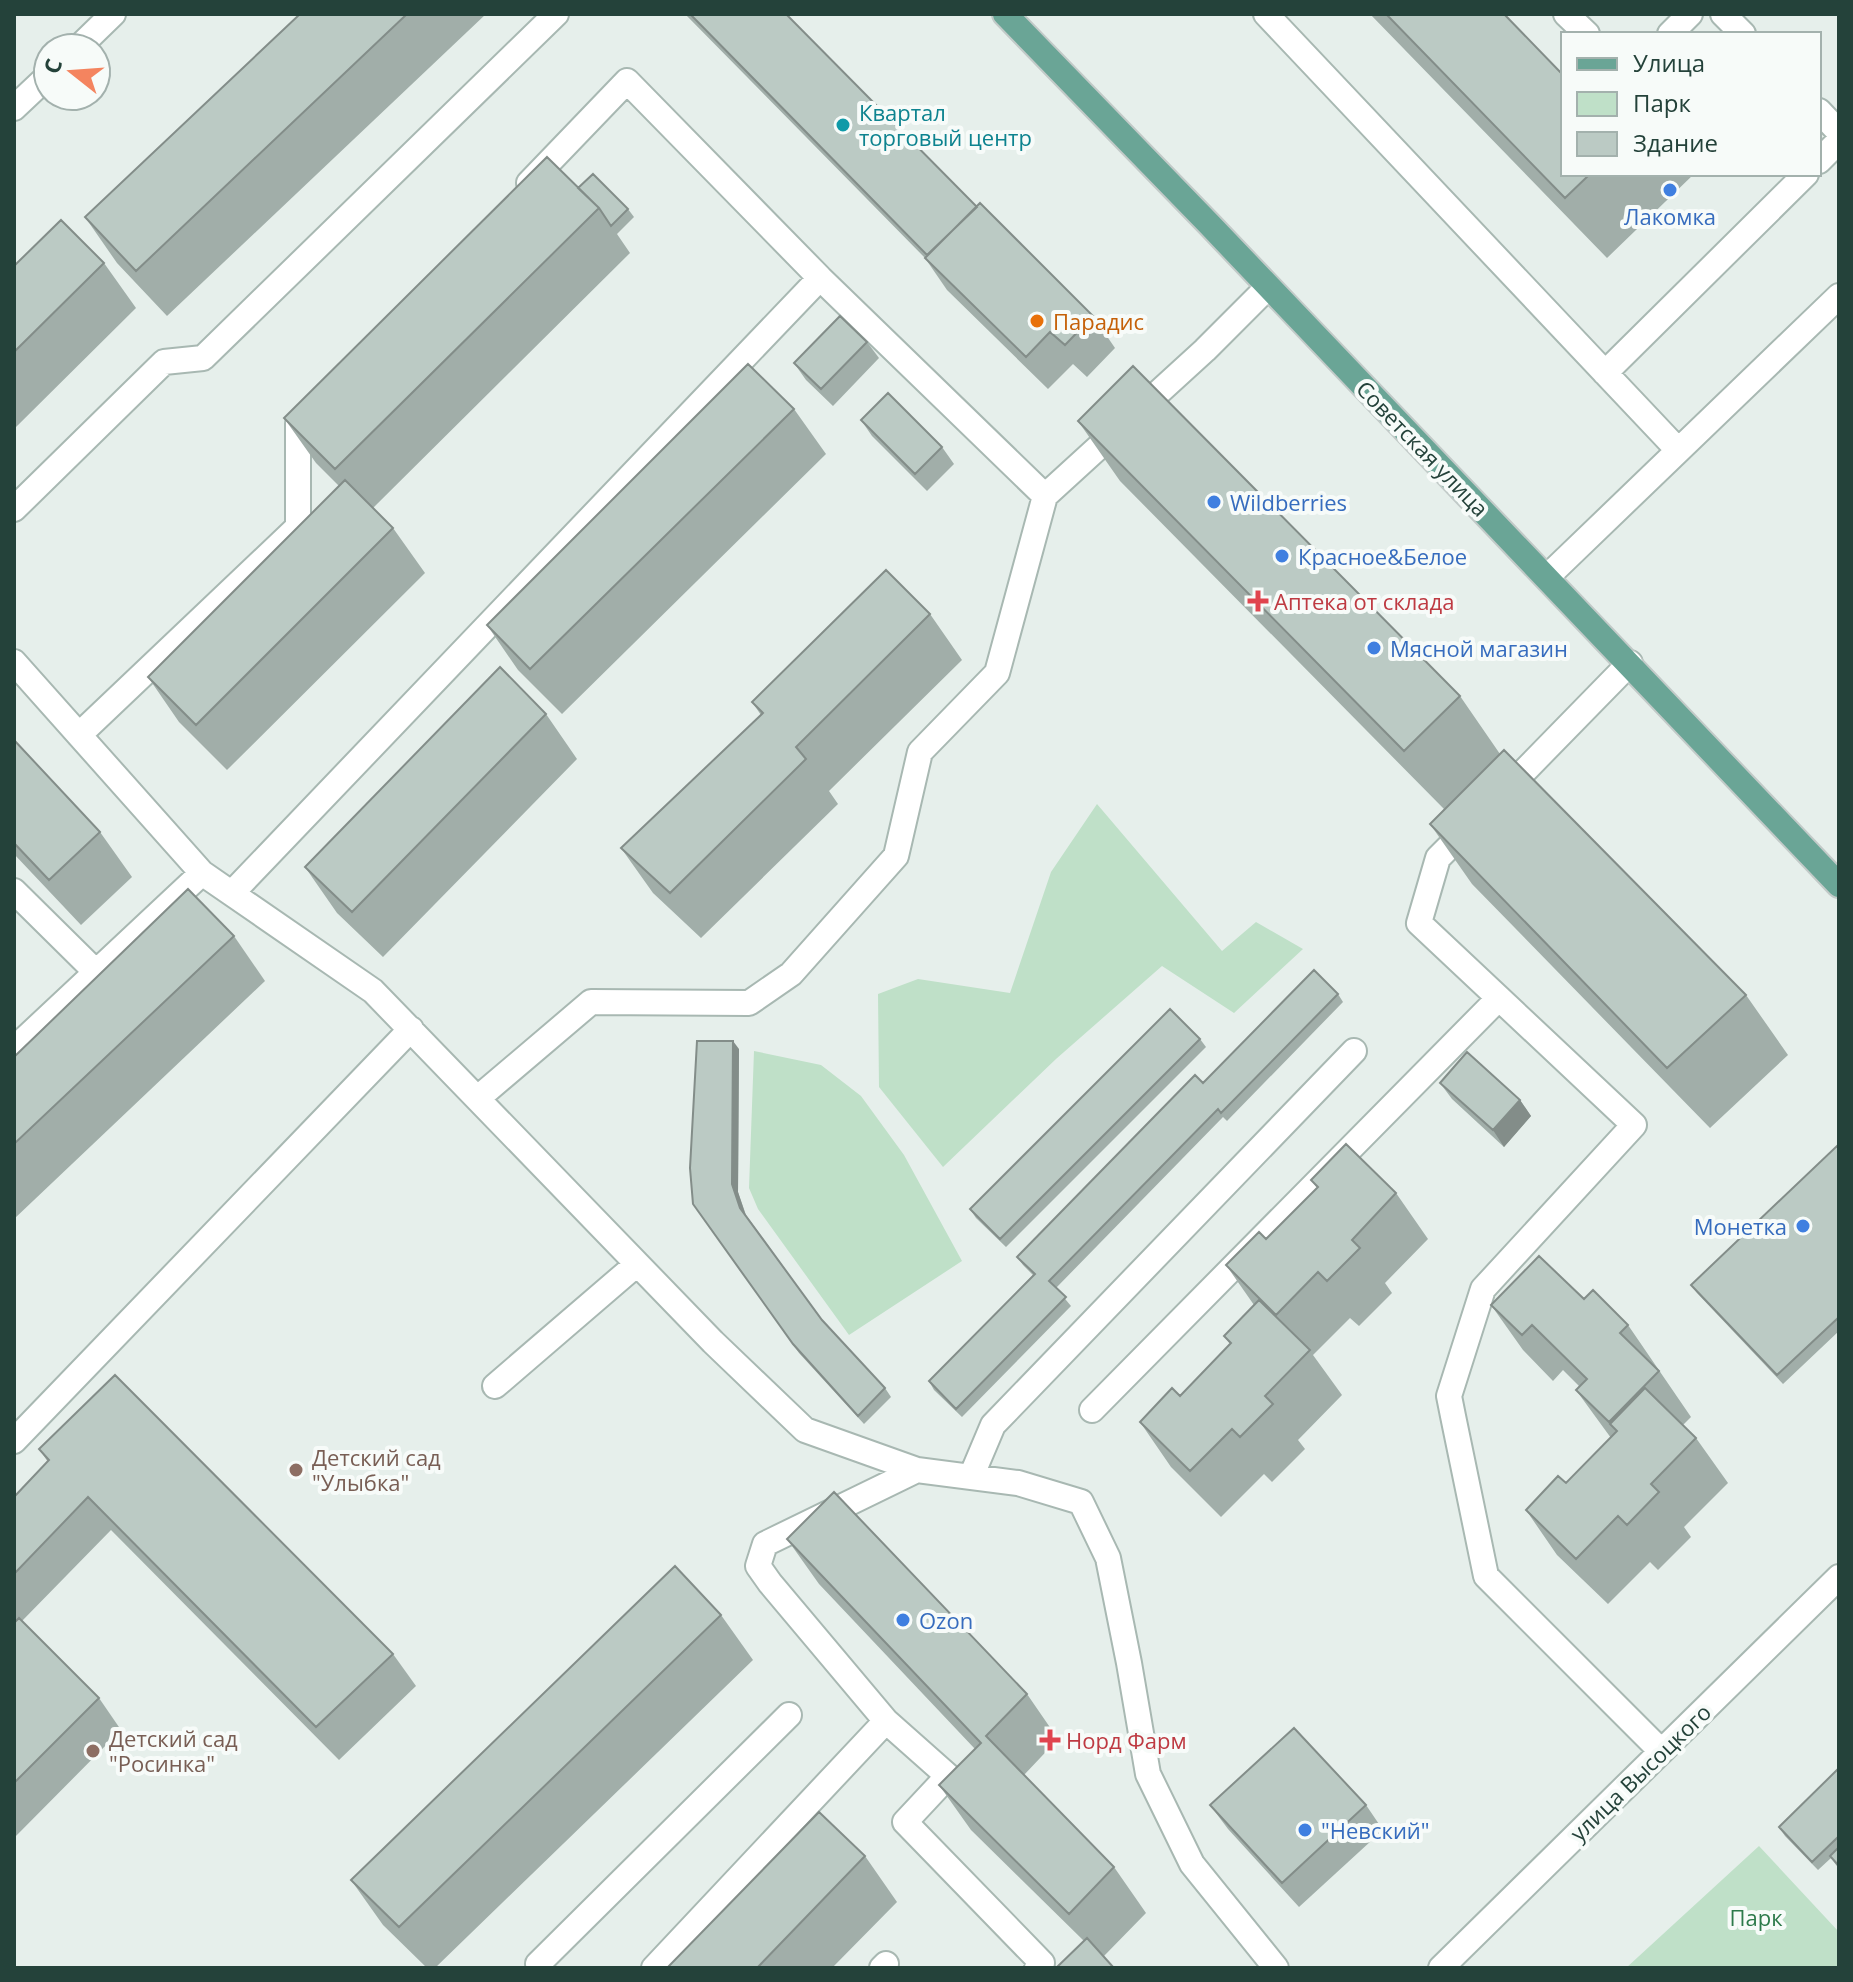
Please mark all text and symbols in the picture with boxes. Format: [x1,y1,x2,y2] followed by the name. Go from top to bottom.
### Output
[32,32,112,112] north arrow
[1561,32,1821,176] legend
[1633,46,1705,79] text: Улица
[36,55,68,77] text: С
[1633,86,1691,119] text: Парк
[859,97,1032,152] place label: Квартал торговый центр
[834,116,852,134] marker: Квартал торговый центр
[1633,126,1718,159] text: Здание
[1661,181,1679,199] marker: Лакомка
[1624,201,1716,231] place label: Лакомка
[1053,306,1144,336] place label: Парадис
[1028,312,1046,330] marker: Парадис
[1350,374,1496,522] street label: Советская улица
[1230,487,1347,517] place label: Wildberries
[1205,493,1223,511] marker: Wildberries
[1298,541,1467,571] place label: Красное&Белое
[1273,547,1291,565] marker: Красное&Белое
[1274,586,1454,616] place label: Аптека от склада
[1249,592,1267,610] marker: Аптека от склада
[1390,633,1568,663] place label: Мясной магазин
[1365,639,1383,657] marker: Мясной магазин
[1694,1211,1787,1241] place label: Монетка
[1794,1217,1812,1235] marker: Монетка
[312,1442,441,1497] place label: Детский сад "Улыбка"
[287,1461,305,1479] marker: Детский сад "Улыбка"
[919,1605,973,1635] place label: Ozon
[894,1611,912,1629] marker: Ozon
[1563,1697,1717,1847] street label: улица Высоцкого
[109,1723,238,1778] place label: Детский сад "Росинка"
[1066,1725,1187,1755] place label: Норд Фарм
[1041,1731,1059,1749] marker: Норд Фарм
[84,1742,102,1760] marker: Детский сад "Росинка"
[1321,1815,1430,1845] place label: "Невский"
[1296,1821,1314,1839] marker: "Невский"
[1729,1902,1783,1932] park label: Парк

